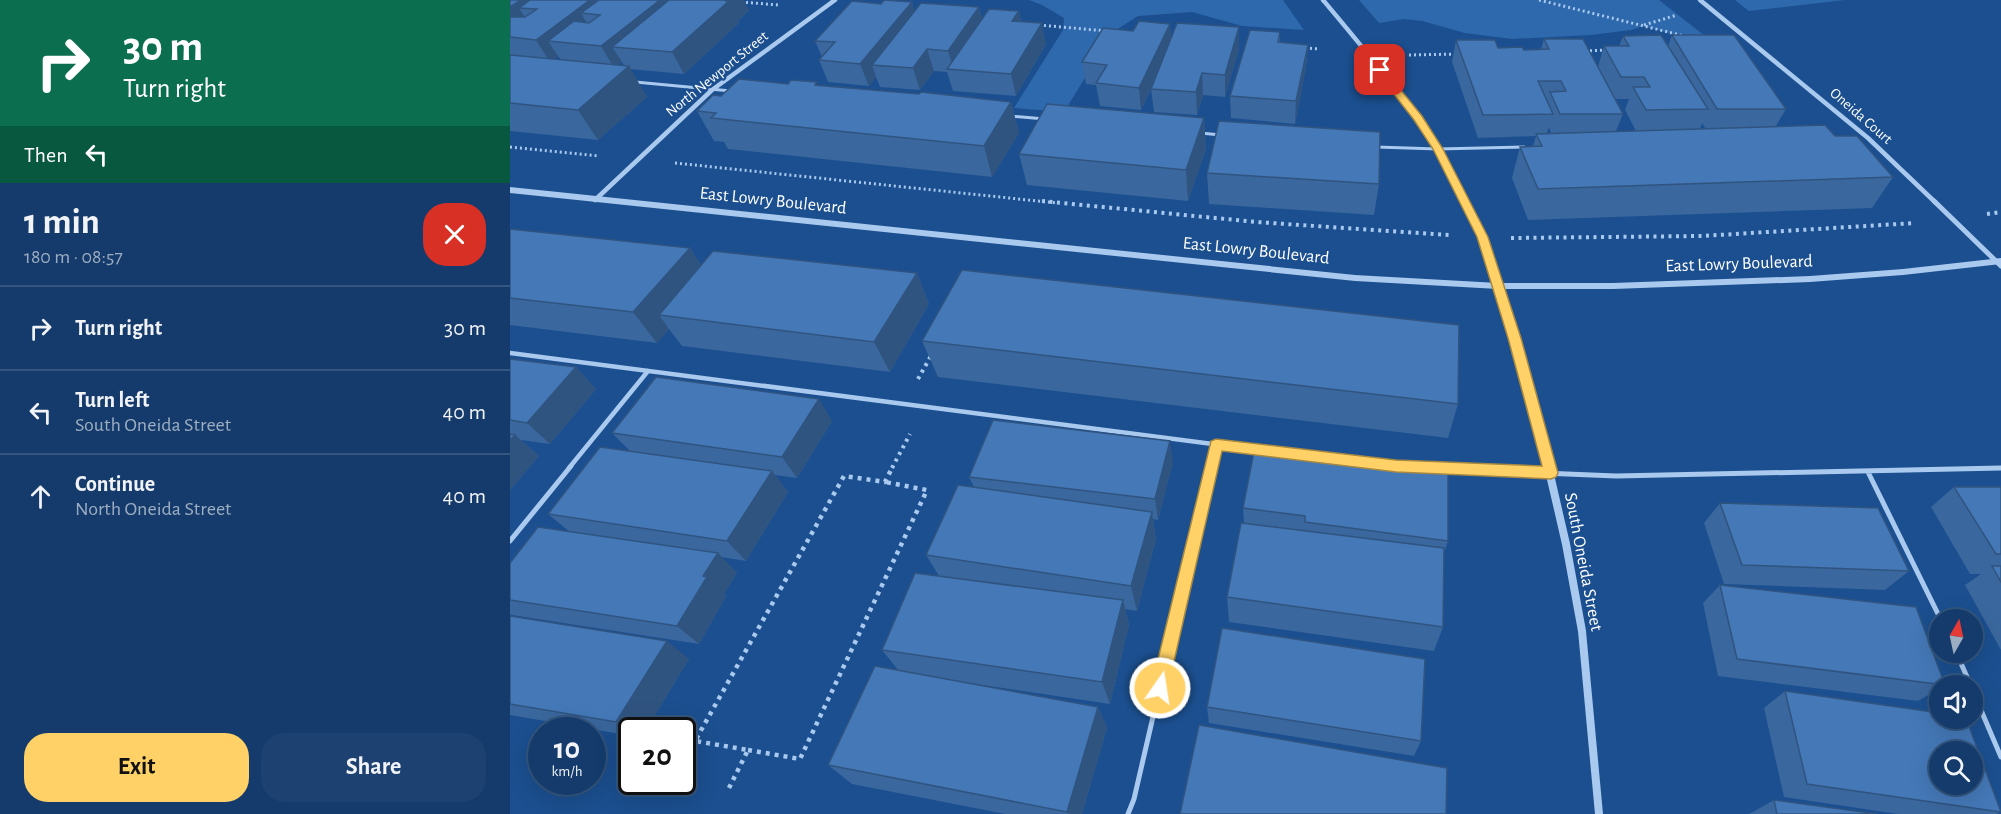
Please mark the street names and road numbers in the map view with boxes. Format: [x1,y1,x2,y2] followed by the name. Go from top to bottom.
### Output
[663,28,771,120] street label: North Newport Street
[1827,85,1895,147] street label: Oneida Court
[699,184,847,218] street label: East Lowry Boulevard
[1182,234,1330,268] street label: East Lowry Boulevard
[1665,252,1813,276] street label: East Lowry Boulevard
[1561,491,1605,633] street label: South Oneida Street

